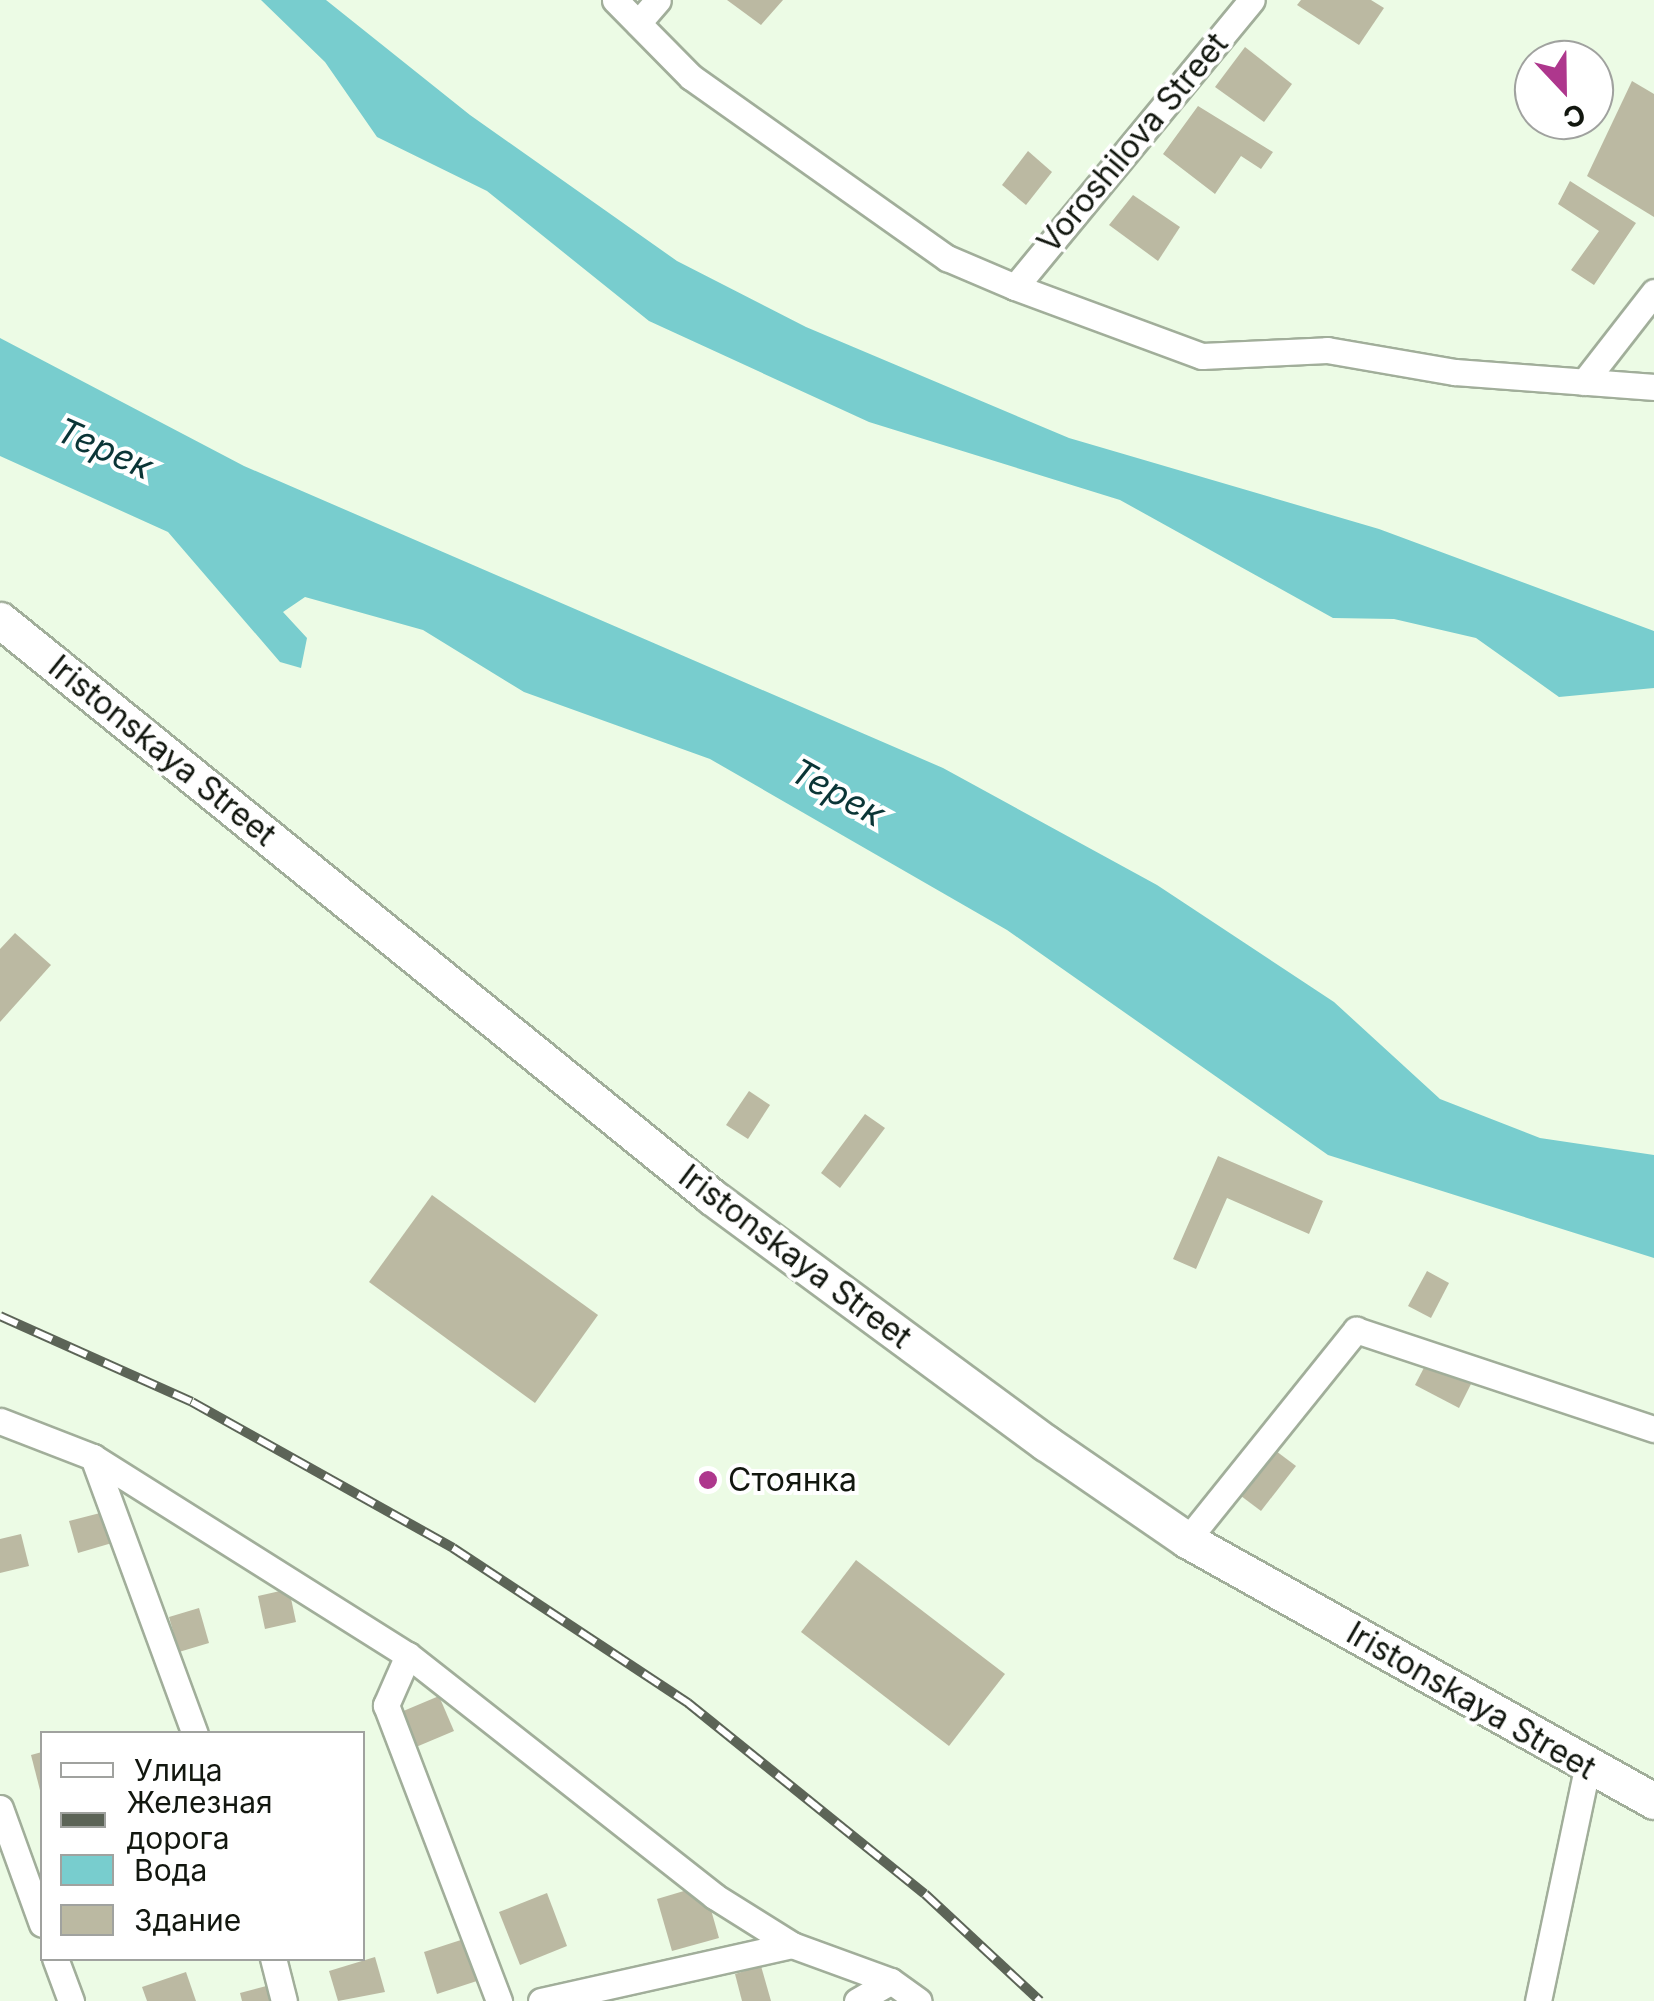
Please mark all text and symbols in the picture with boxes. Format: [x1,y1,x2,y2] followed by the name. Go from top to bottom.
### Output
[1030,25,1236,261] street label: Voroshilova Street
[1514,40,1614,140] north arrow
[1559,96,1590,136] text: С
[50,408,160,488] water label: Терек
[41,648,283,854] street label: Iristonskaya Street
[784,749,892,835] water label: Терек
[671,1157,919,1357] street label: Iristonskaya Street
[728,1461,857,1499] place label: Стоянка
[697,1469,719,1491] marker: Стоянка
[1340,1614,1602,1788] street label: Iristonskaya Street
[40,1731,365,1961] legend
[134,1752,223,1788] text: Улица
[126,1784,273,1856] text: Железная дорога
[134,1852,207,1888] text: Вода
[134,1902,241,1938] text: Здание

